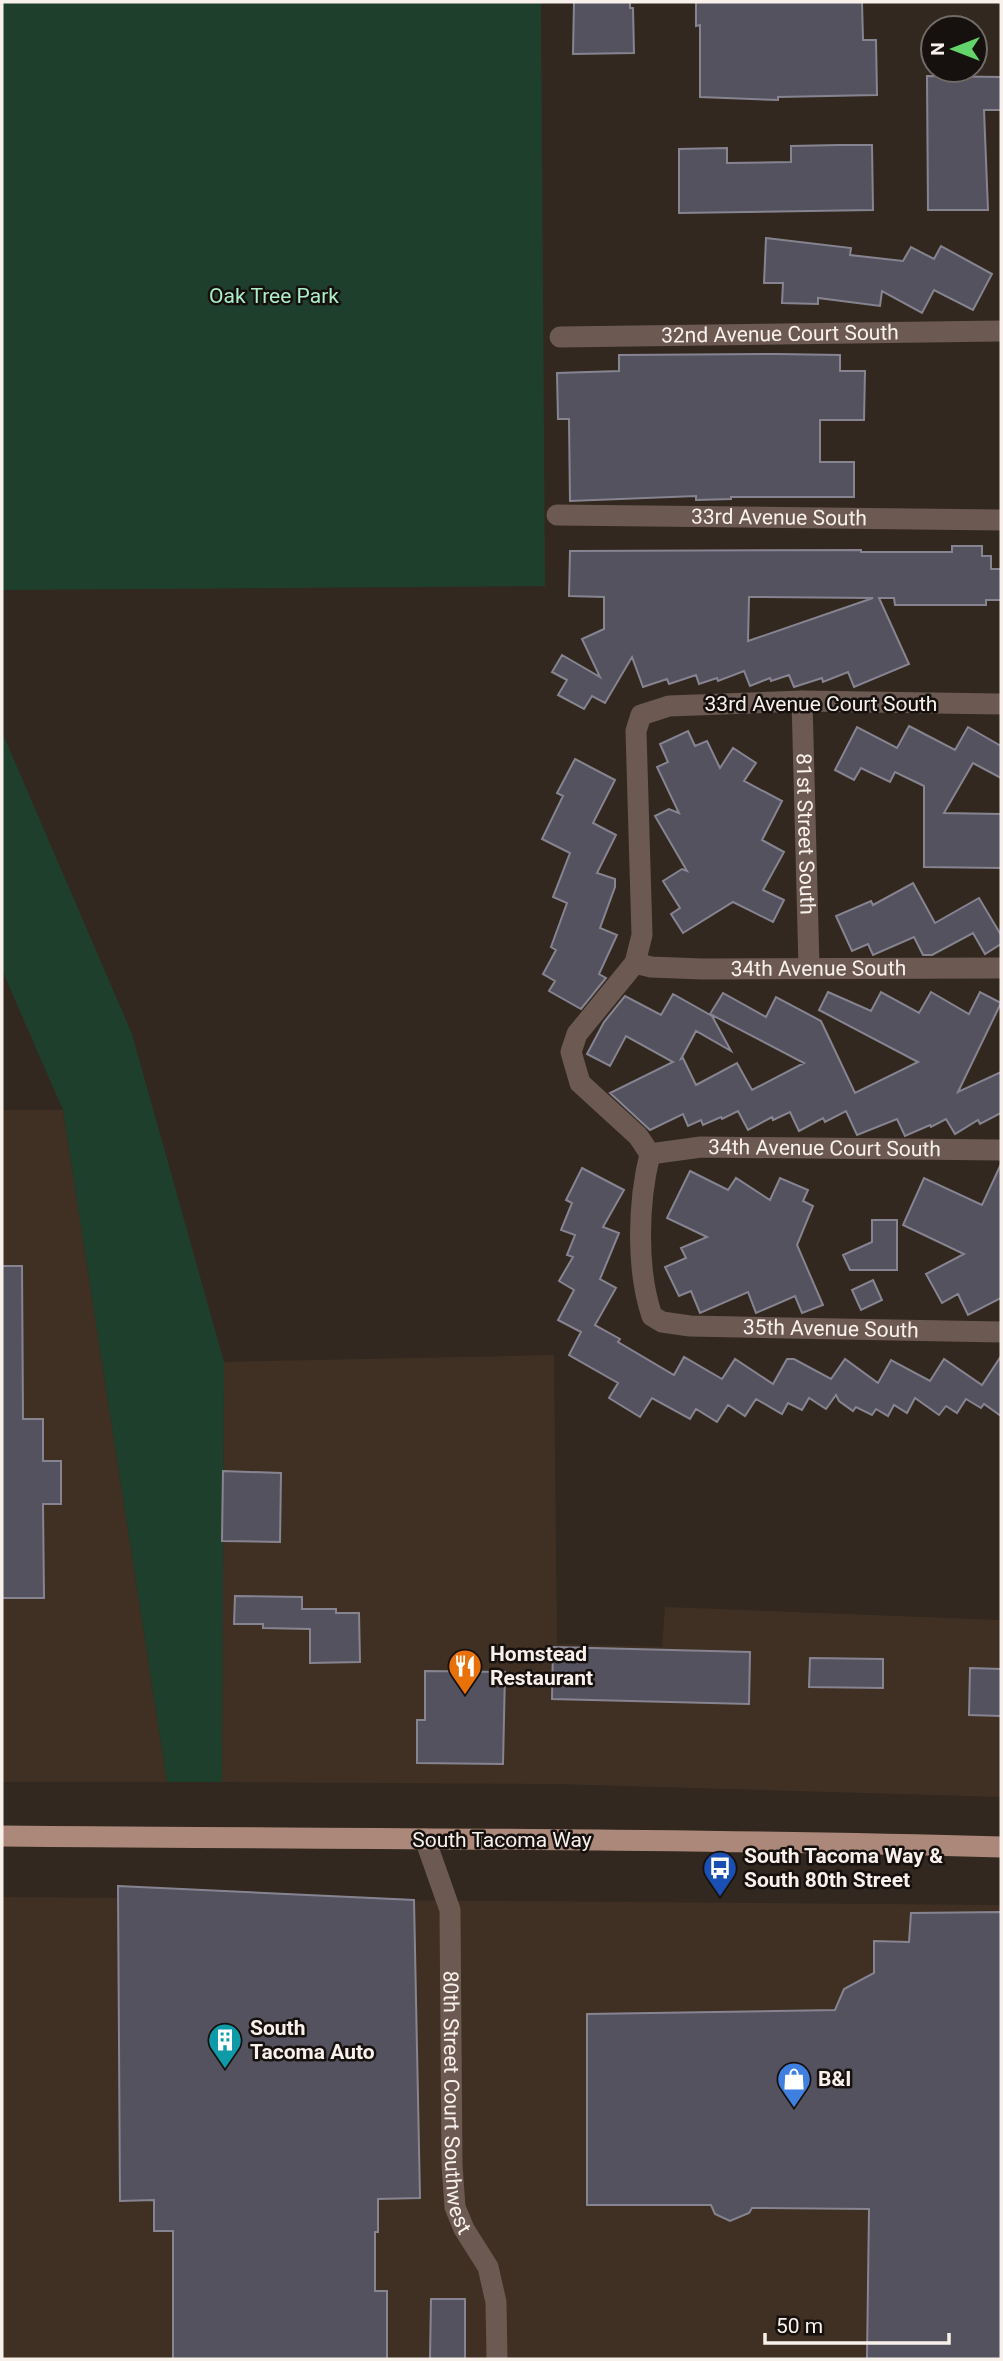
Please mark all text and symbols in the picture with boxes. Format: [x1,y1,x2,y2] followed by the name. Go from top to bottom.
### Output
[919,14,989,84] north arrow
[926,42,949,56] text: N
[209,284,339,308] park label: Oak Tree Park
[661,320,899,348] street label: 32nd Avenue Court South
[691,505,867,530] street label: 33rd Avenue South
[705,692,937,716] street label: 33rd Avenue Court South
[791,753,820,915] street label: 81st Street South
[731,956,906,981] street label: 34th Avenue South
[708,1135,941,1161] street label: 34th Avenue Court South
[743,1315,919,1342] street label: 35th Avenue South
[490,1642,593,1690] place label: Homstead Restaurant
[446,1647,484,1696] restaurant icon: Homstead Restaurant
[412,1828,592,1852] street label: South Tacoma Way
[744,1844,943,1892] place label: South Tacoma Way & South 80th Street
[701,1849,739,1898] bus stop icon: South Tacoma Way & South 80th Street
[438,1971,476,2239] street label: 80th Street Court Southwest
[250,2016,375,2064] place label: South Tacoma Auto
[206,2021,244,2070] building icon: South Tacoma Auto
[775,2060,813,2109] shop icon: B&I
[818,2067,851,2091] place label: B&I
[765,2302,949,2346] scale bar
[776,2314,823,2338] text: 50 m

